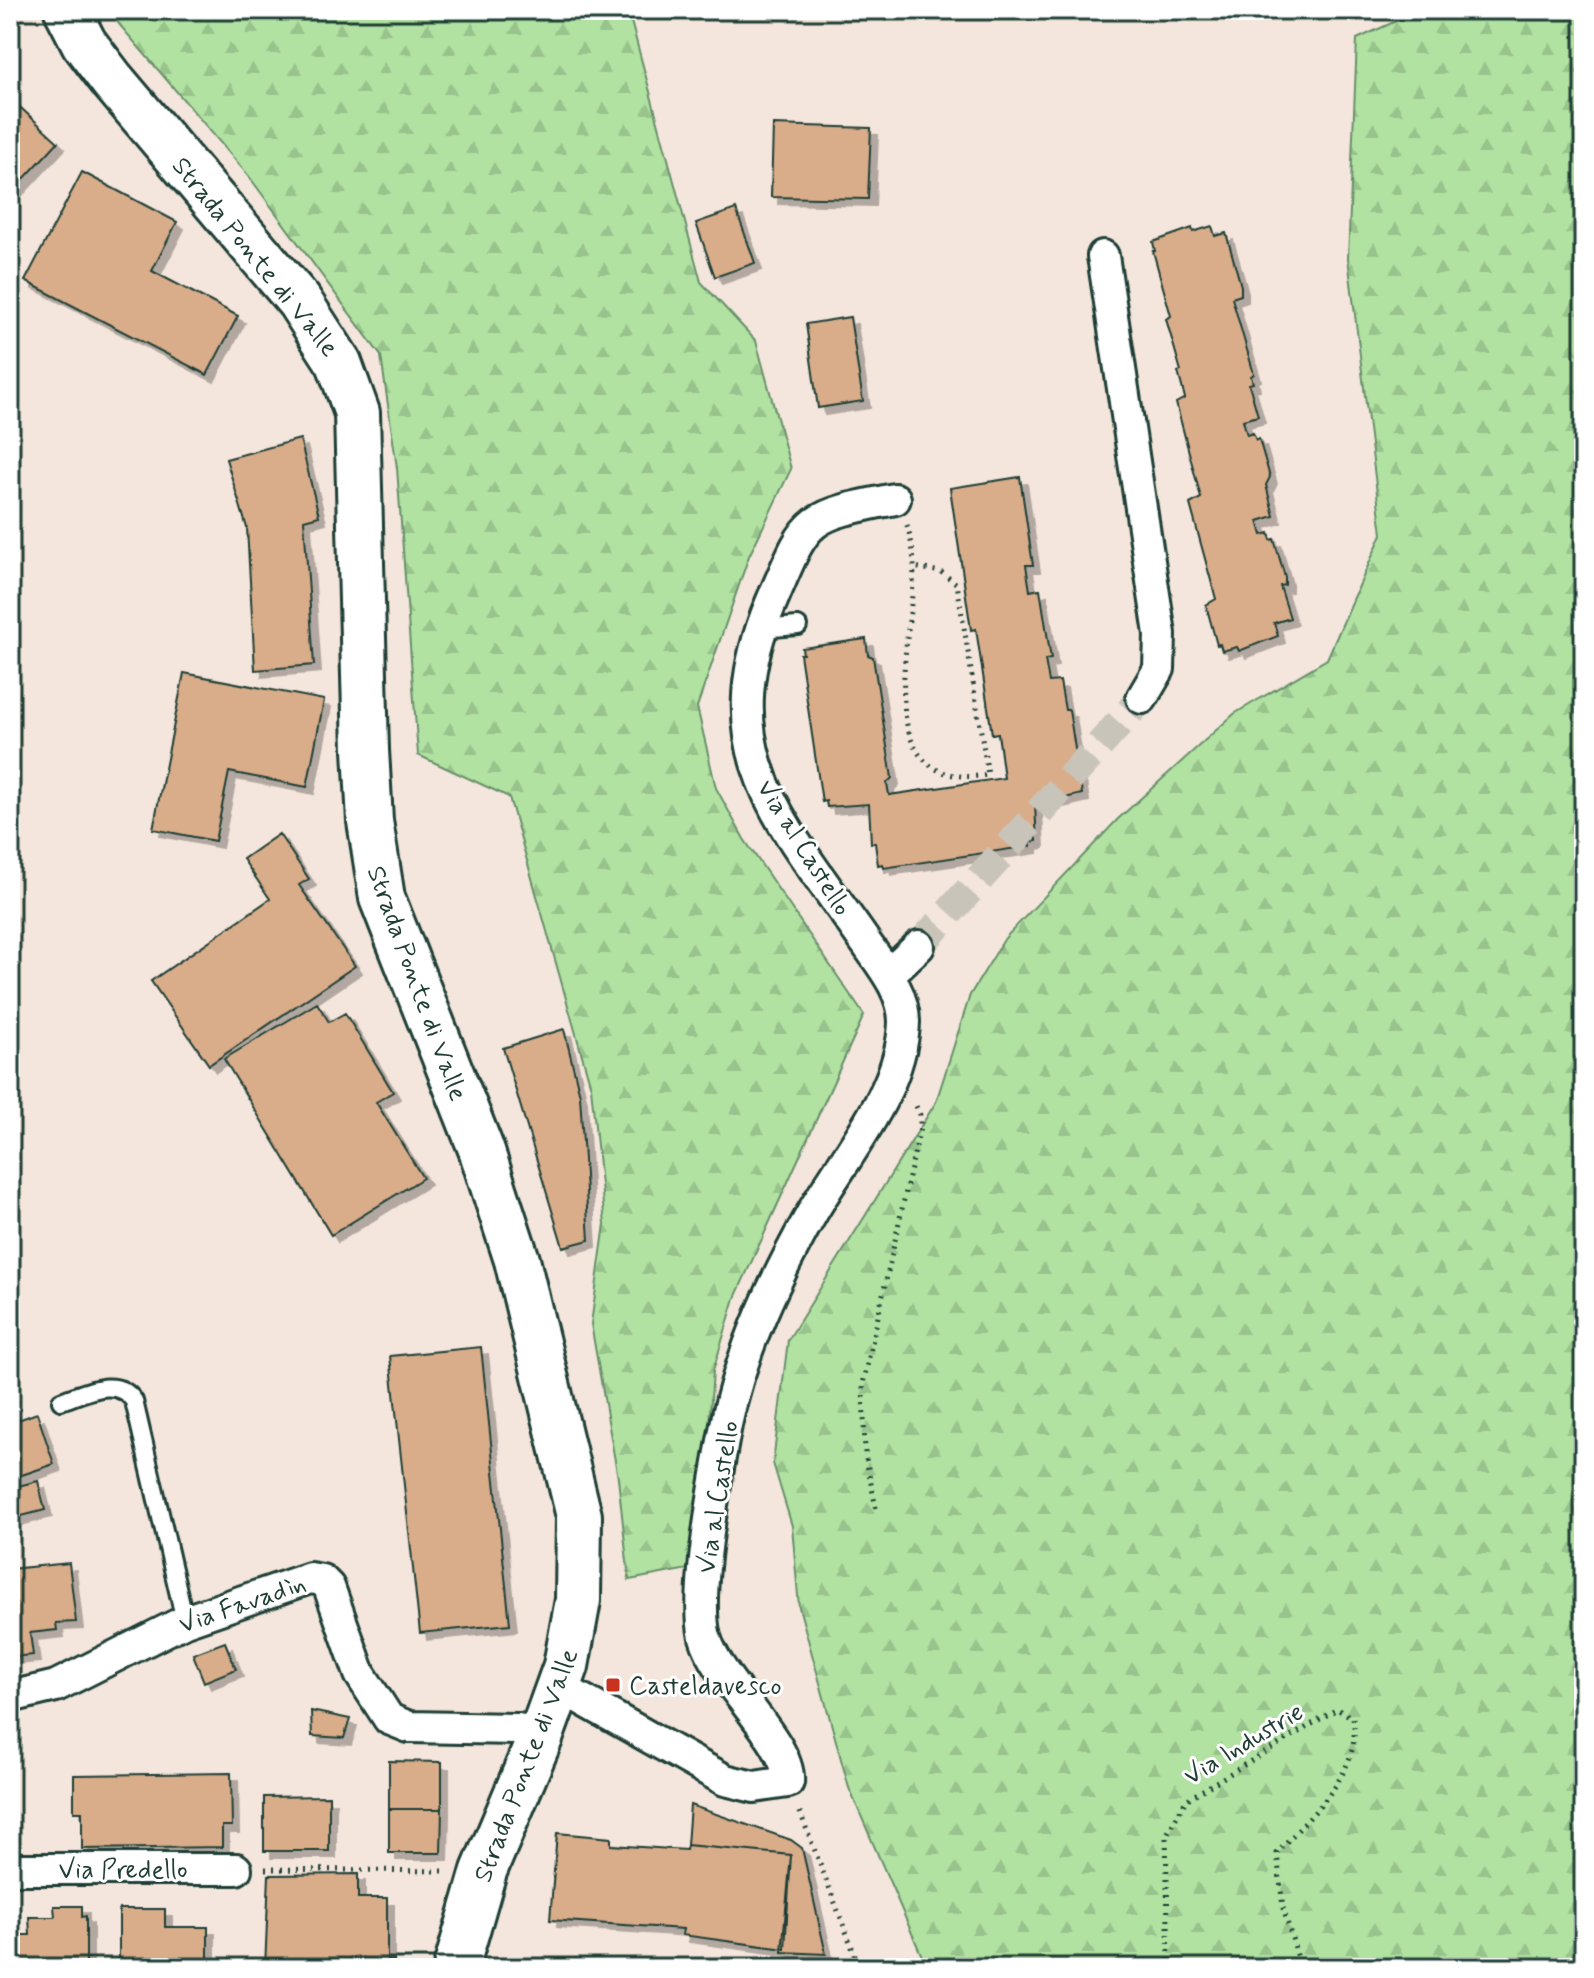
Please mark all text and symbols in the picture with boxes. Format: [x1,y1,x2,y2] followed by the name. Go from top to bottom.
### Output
[163,150,346,364] street label: Strada Ponte di Valle
[748,774,859,922] street label: Via al Castello
[358,862,474,1106] street label: Strada Ponte di Valle
[690,1418,748,1576] street label: Via al Castello
[175,1567,311,1642] street label: Via Favadìn
[467,1644,587,1887] street label: Strada Ponte di Valle
[629,1670,782,1704] place label: Casteldavesco
[604,1676,622,1694] marker: Casteldavesco
[1178,1696,1310,1794] street label: Via Industrie
[58,1854,188,1888] street label: Via Predello

